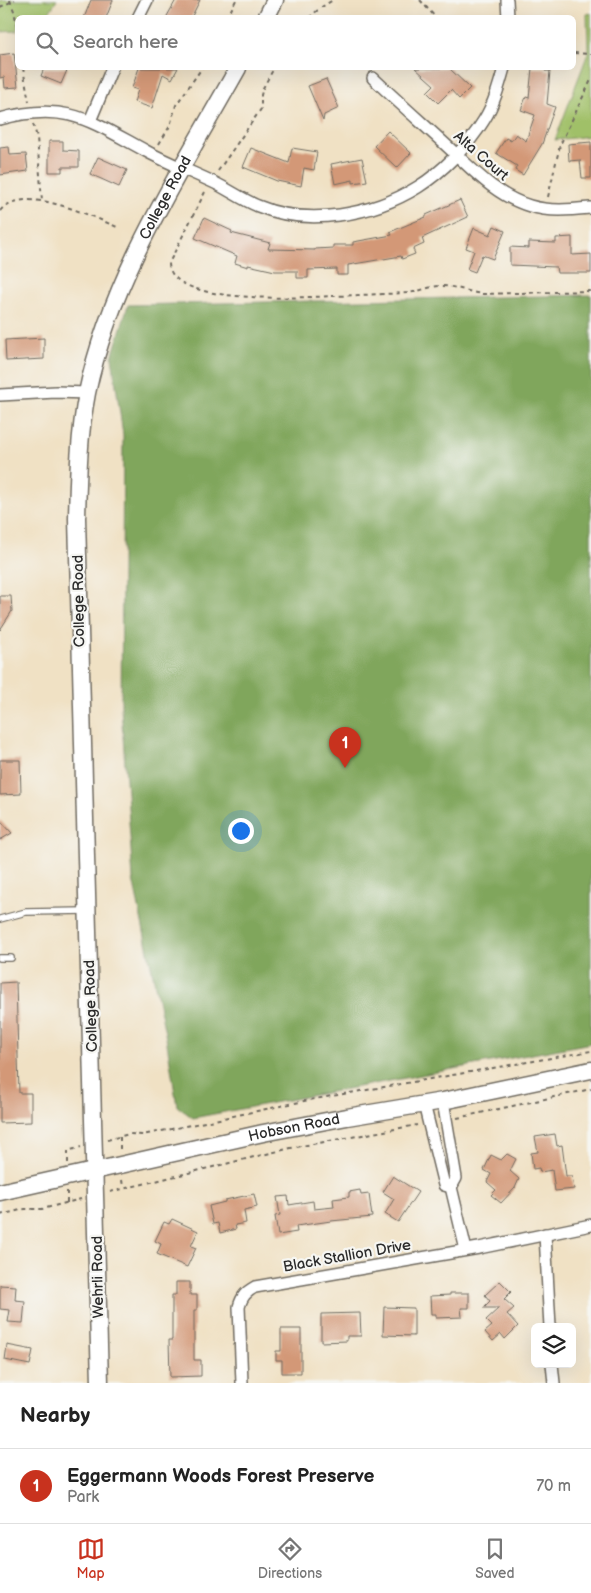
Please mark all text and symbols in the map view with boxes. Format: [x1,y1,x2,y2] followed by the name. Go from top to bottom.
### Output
[15,15,576,70] search box
[33,29,61,57] icon: search
[73,31,178,54] text: Search here
[450,127,513,185] street label: Alta Court
[135,152,196,243] street label: College Road
[69,555,89,647] street label: College Road
[329,727,361,768] pin: 1
[228,818,254,844] your location
[80,959,102,1053] street label: College Road
[246,1109,341,1146] street label: Hobson Road
[282,1235,412,1277] street label: Black Stallion Drive
[88,1236,108,1318] street label: Wehrli Road
[531,1323,576,1368] map controls
[531,1323,576,1368] button: layers
[20,1403,90,1428] text: Nearby
[67,1465,374,1488] text: Eggermann Woods Forest Preserve
[33,1477,39,1496] text: 1
[536,1477,571,1496] text: 70 m
[67,1488,99,1507] text: Park
[77,1535,105,1582] tab: Map
[258,1535,322,1582] tab: Directions
[475,1535,514,1582] tab: Saved

